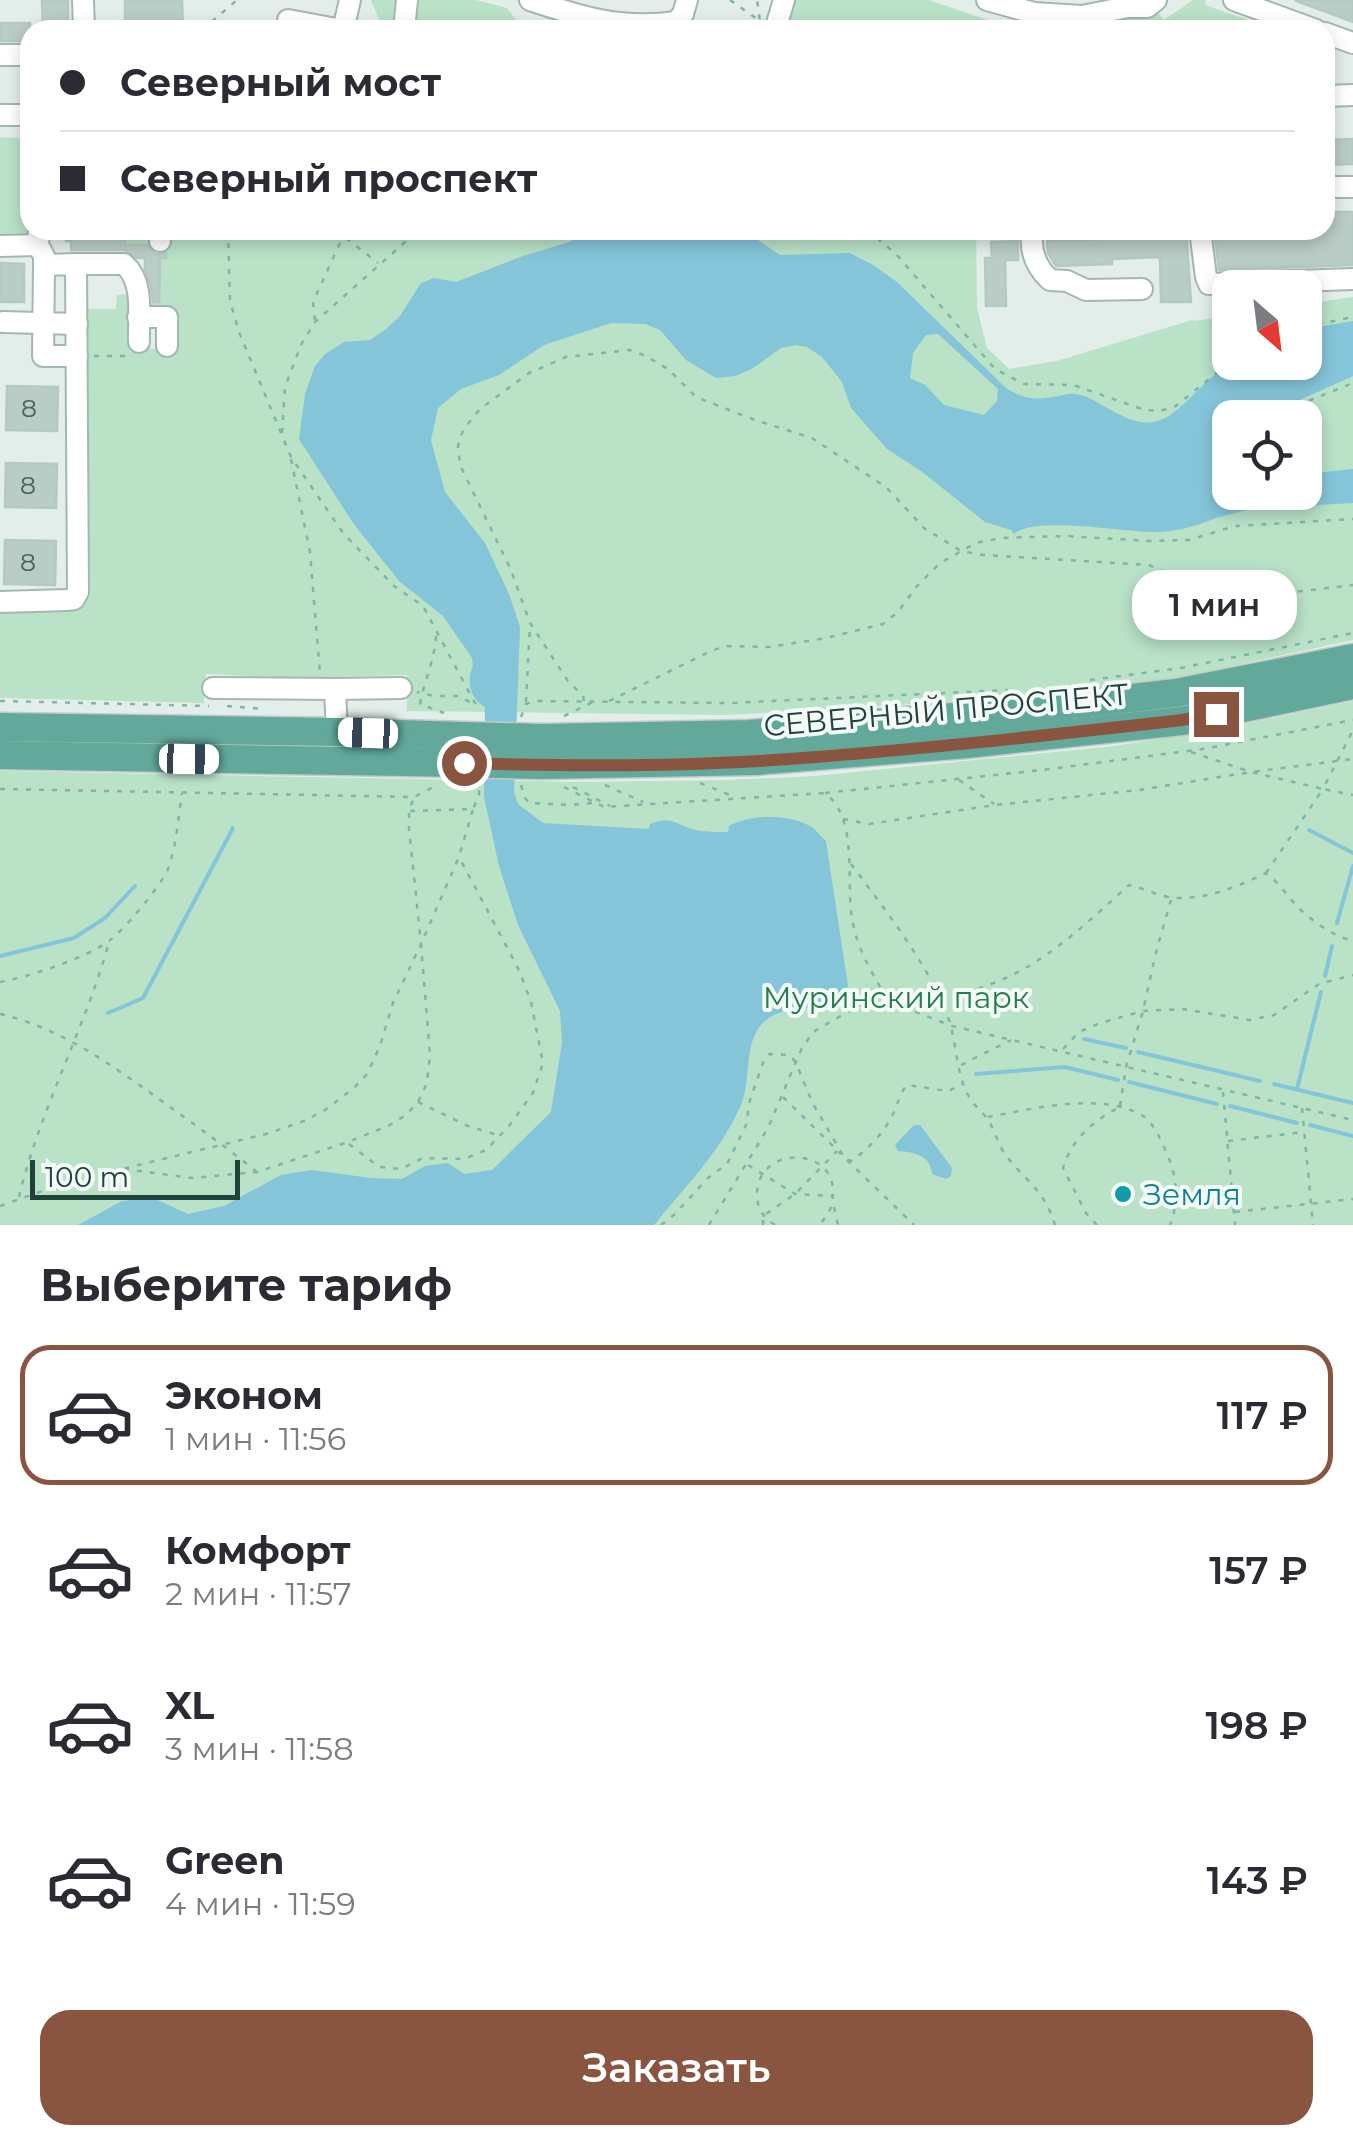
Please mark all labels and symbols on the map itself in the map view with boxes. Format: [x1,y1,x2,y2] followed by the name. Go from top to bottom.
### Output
[1212,270,1322,380] north arrow
[21,393,37,423] house number: 8
[20,470,36,500] house number: 8
[20,547,36,577] house number: 8
[1134,569,1298,639] callout: 1 мин
[762,676,1130,744] street label: СЕВЕРНЫЙ ПРОСПЕКТ
[1194,692,1239,737] route end
[337,717,399,749] car
[442,741,487,786] route start
[159,743,219,775] car
[763,979,1030,1016] park label: Муринский парк
[30,1155,240,1200] scale bar
[1143,1176,1241,1213] place label: Земля
[1112,1183,1134,1205] marker: Земля

